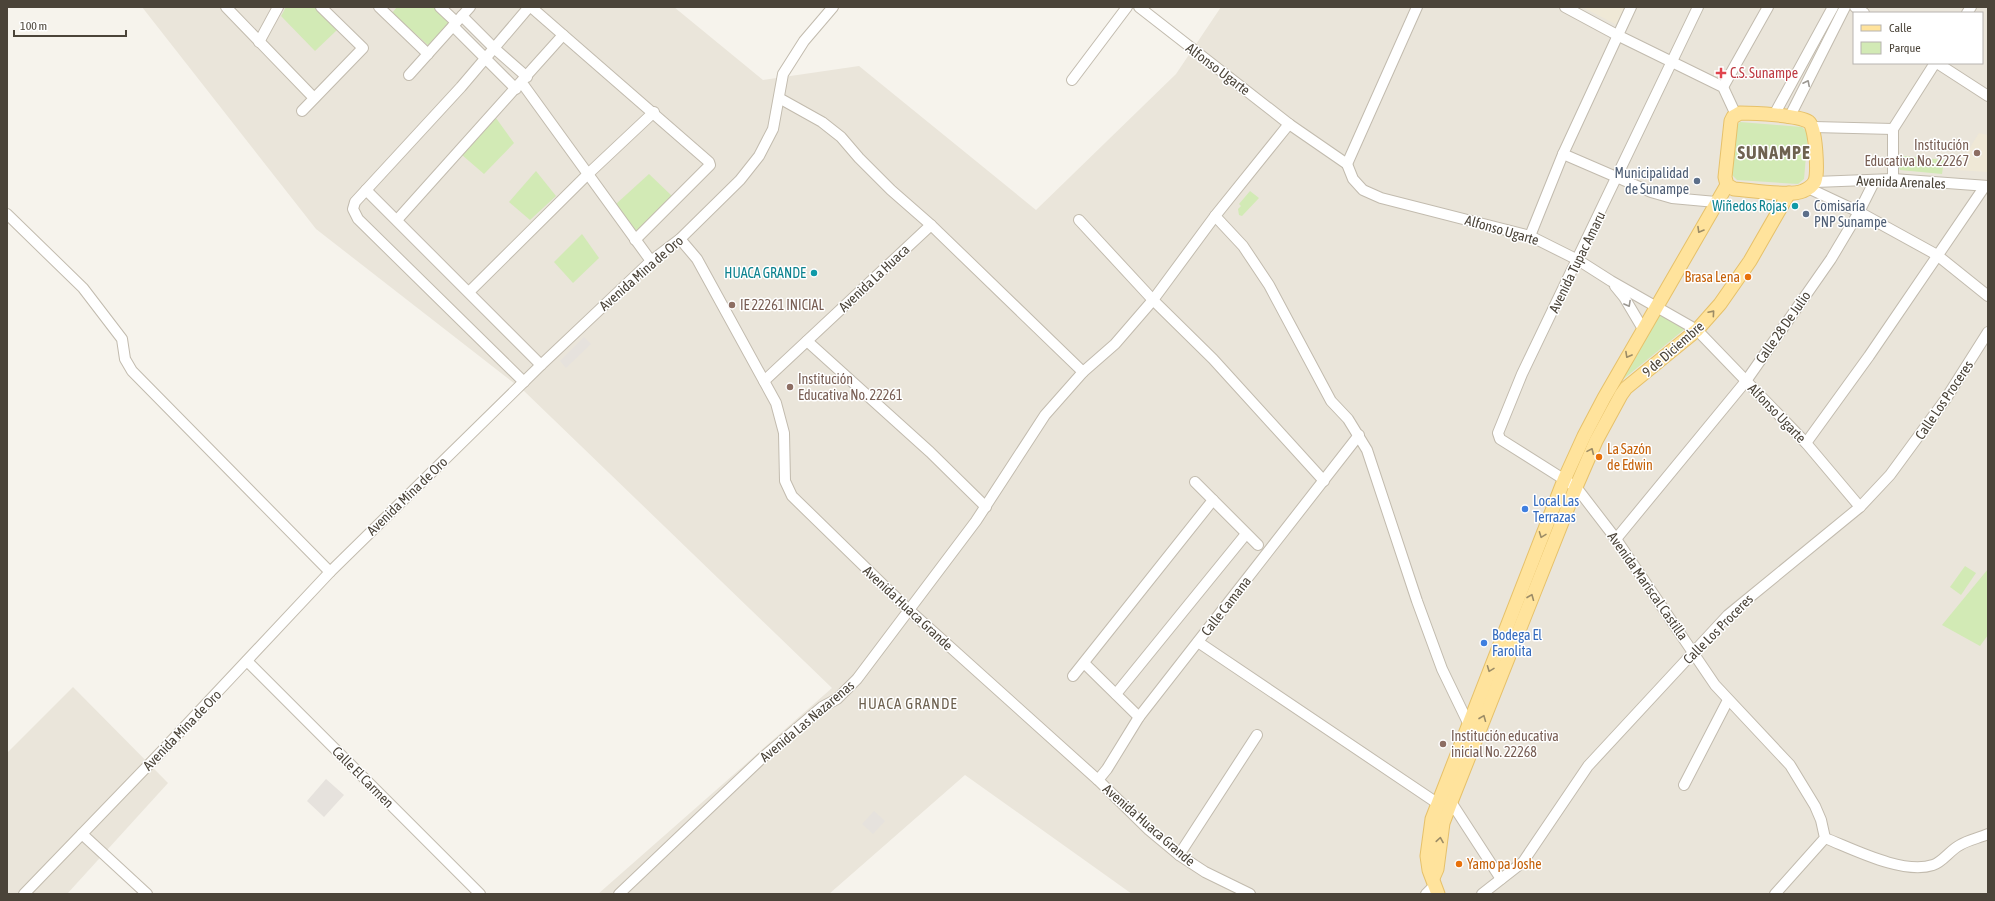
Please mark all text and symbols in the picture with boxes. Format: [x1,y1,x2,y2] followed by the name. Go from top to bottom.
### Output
[14,12,126,38] scale bar
[1853,12,1983,64] legend
[20,19,47,33] text: 100 m
[1889,21,1912,35] text: Calle
[1183,40,1253,98] street label: Alfonso Ugarte
[1889,41,1921,55] text: Parque
[1730,65,1798,81] place label: C.S. Sunampe
[1715,67,1727,79] marker: C.S. Sunampe
[1802,80,1810,87] one-way arrow
[1864,137,1969,169] place label: Institución Educativa No. 22267
[1737,142,1811,163] district label: SUNAMPE
[1972,148,1982,158] marker: Institución Educativa No. 22267
[1615,165,1689,197] place label: Municipalidad de Sunampe
[1856,172,1946,192] street label: Avenida Arenales
[1692,176,1702,186] marker: Municipalidad de Sunampe
[1712,198,1787,214] place label: Wiñedos Rojas
[1814,198,1887,230] place label: Comisaría PNP Sunampe
[1790,201,1800,211] marker: Wiñedos Rojas
[1546,209,1608,315] street label: Avenida Tupac Amaru
[1801,209,1811,219] marker: Comisaría PNP Sunampe
[1463,212,1541,248] street label: Alfonso Ugarte
[1697,226,1704,233] one-way arrow
[596,232,686,314] street label: Avenida Mina de Oro
[835,241,913,315] street label: Avenida La Huaca
[724,265,806,281] place label: HUACA GRANDE
[809,268,819,278] marker: HUACA GRANDE
[1685,269,1740,285] place label: Brasa Lena
[1743,272,1753,282] marker: Brasa Lena
[1752,288,1814,366] street label: Calle 28 De Julio
[740,297,824,313] place label: IE 22261 INICIAL
[727,300,737,310] marker: IE 22261 INICIAL
[1624,300,1631,308] one-way arrow
[1707,311,1714,318] one-way arrow
[1639,318,1707,380] street label: 9 de Diciembre
[1626,351,1633,358] one-way arrow
[1912,357,1976,443] street label: Calle Los Proceres
[798,371,903,403] place label: Institución Educativa No. 22261
[1745,380,1809,446] street label: Alfonso Ugarte
[785,382,795,392] marker: Institución Educativa No. 22261
[1607,441,1653,473] place label: La Sazón de Edwin
[1587,448,1595,455] one-way arrow
[1594,452,1604,462] marker: La Sazón de Edwin
[363,454,451,538] street label: Avenida Mina de Oro
[1533,493,1579,525] place label: Local Las Terrazas
[1520,504,1530,514] marker: Local Las Terrazas
[1605,529,1691,643] street label: Avenida Mariscal Castilla
[1539,532,1547,539] one-way arrow
[860,562,956,654] street label: Avenida Huaca Grande
[1198,573,1254,639] street label: Calle Camana
[1680,591,1756,667] street label: Calle Los Proceres
[1527,594,1535,601] one-way arrow
[1492,627,1542,659] place label: Bodega El Farolita
[1479,638,1489,648] marker: Bodega El Farolita
[1486,666,1494,673] one-way arrow
[757,677,857,765] street label: Avenida Las Nazarenas
[140,686,224,774] street label: Avenida Mina de Oro
[858,695,958,712] district label: HUACA GRANDE
[1479,715,1487,722] one-way arrow
[1451,728,1559,760] place label: Institución educativa inicial No. 22268
[1438,739,1448,749] marker: Institución educativa inicial No. 22268
[329,743,397,811] street label: Calle El Carmen
[1100,781,1198,869] street label: Avenida Huaca Grande
[1435,837,1444,844] one-way arrow
[1467,856,1542,872] place label: Yamo pa Joshe
[1454,859,1464,869] marker: Yamo pa Joshe

